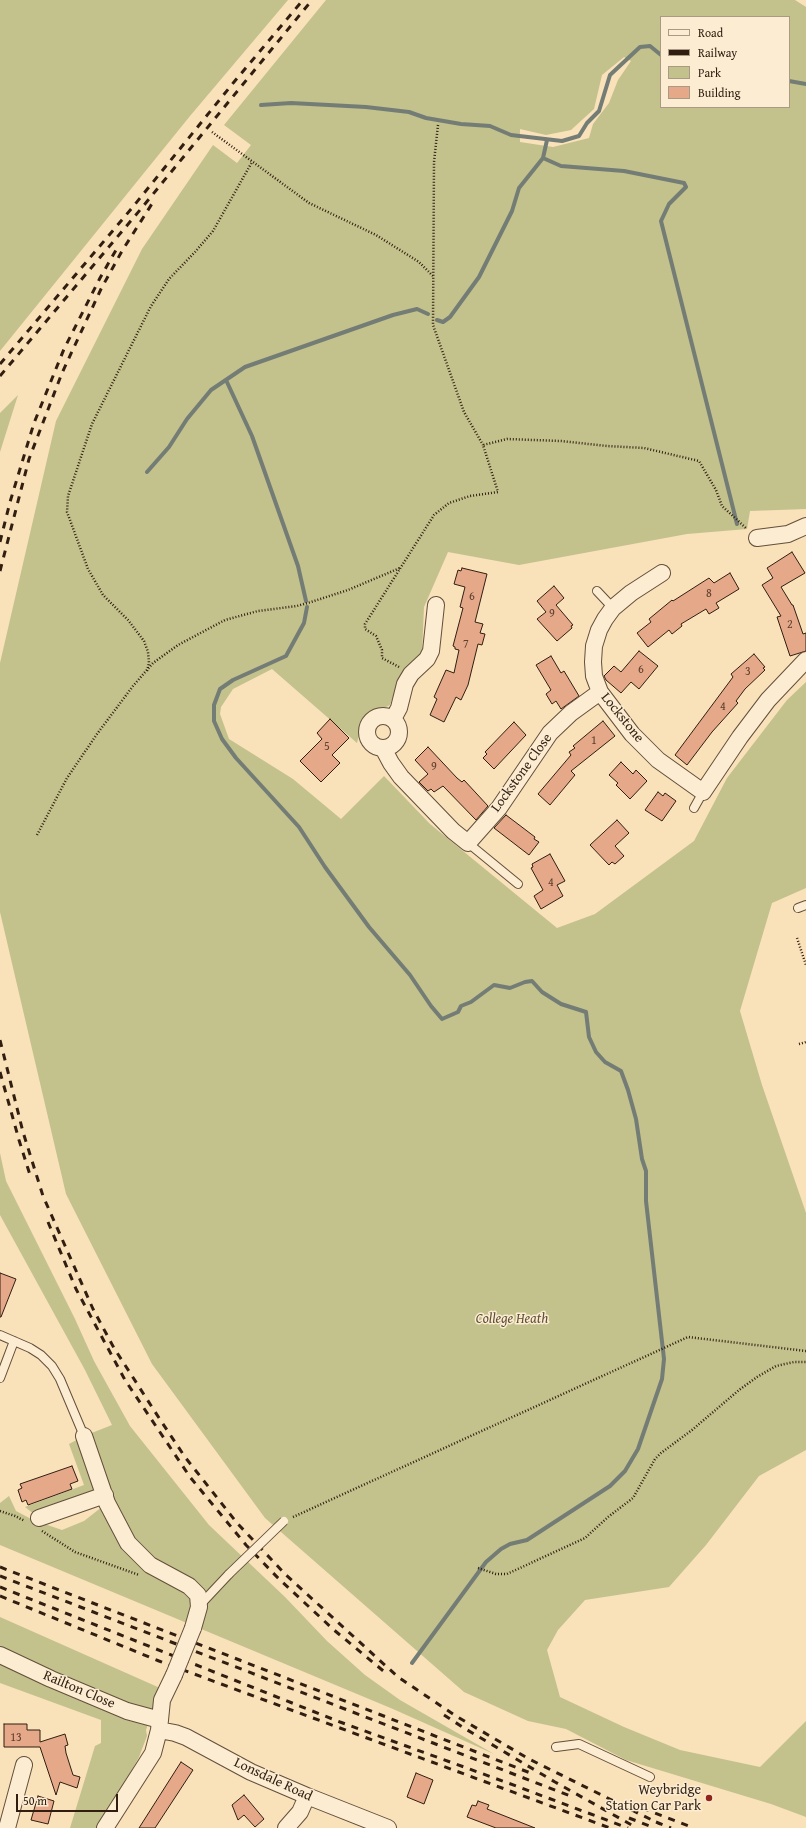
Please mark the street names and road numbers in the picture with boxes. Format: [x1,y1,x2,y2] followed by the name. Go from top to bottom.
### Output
[597,690,647,746] street label: Lockstone
[488,730,556,816] street label: Lockstone Close
[41,1667,117,1713] street label: Railton Close
[231,1755,315,1805] street label: Lonsdale Road

